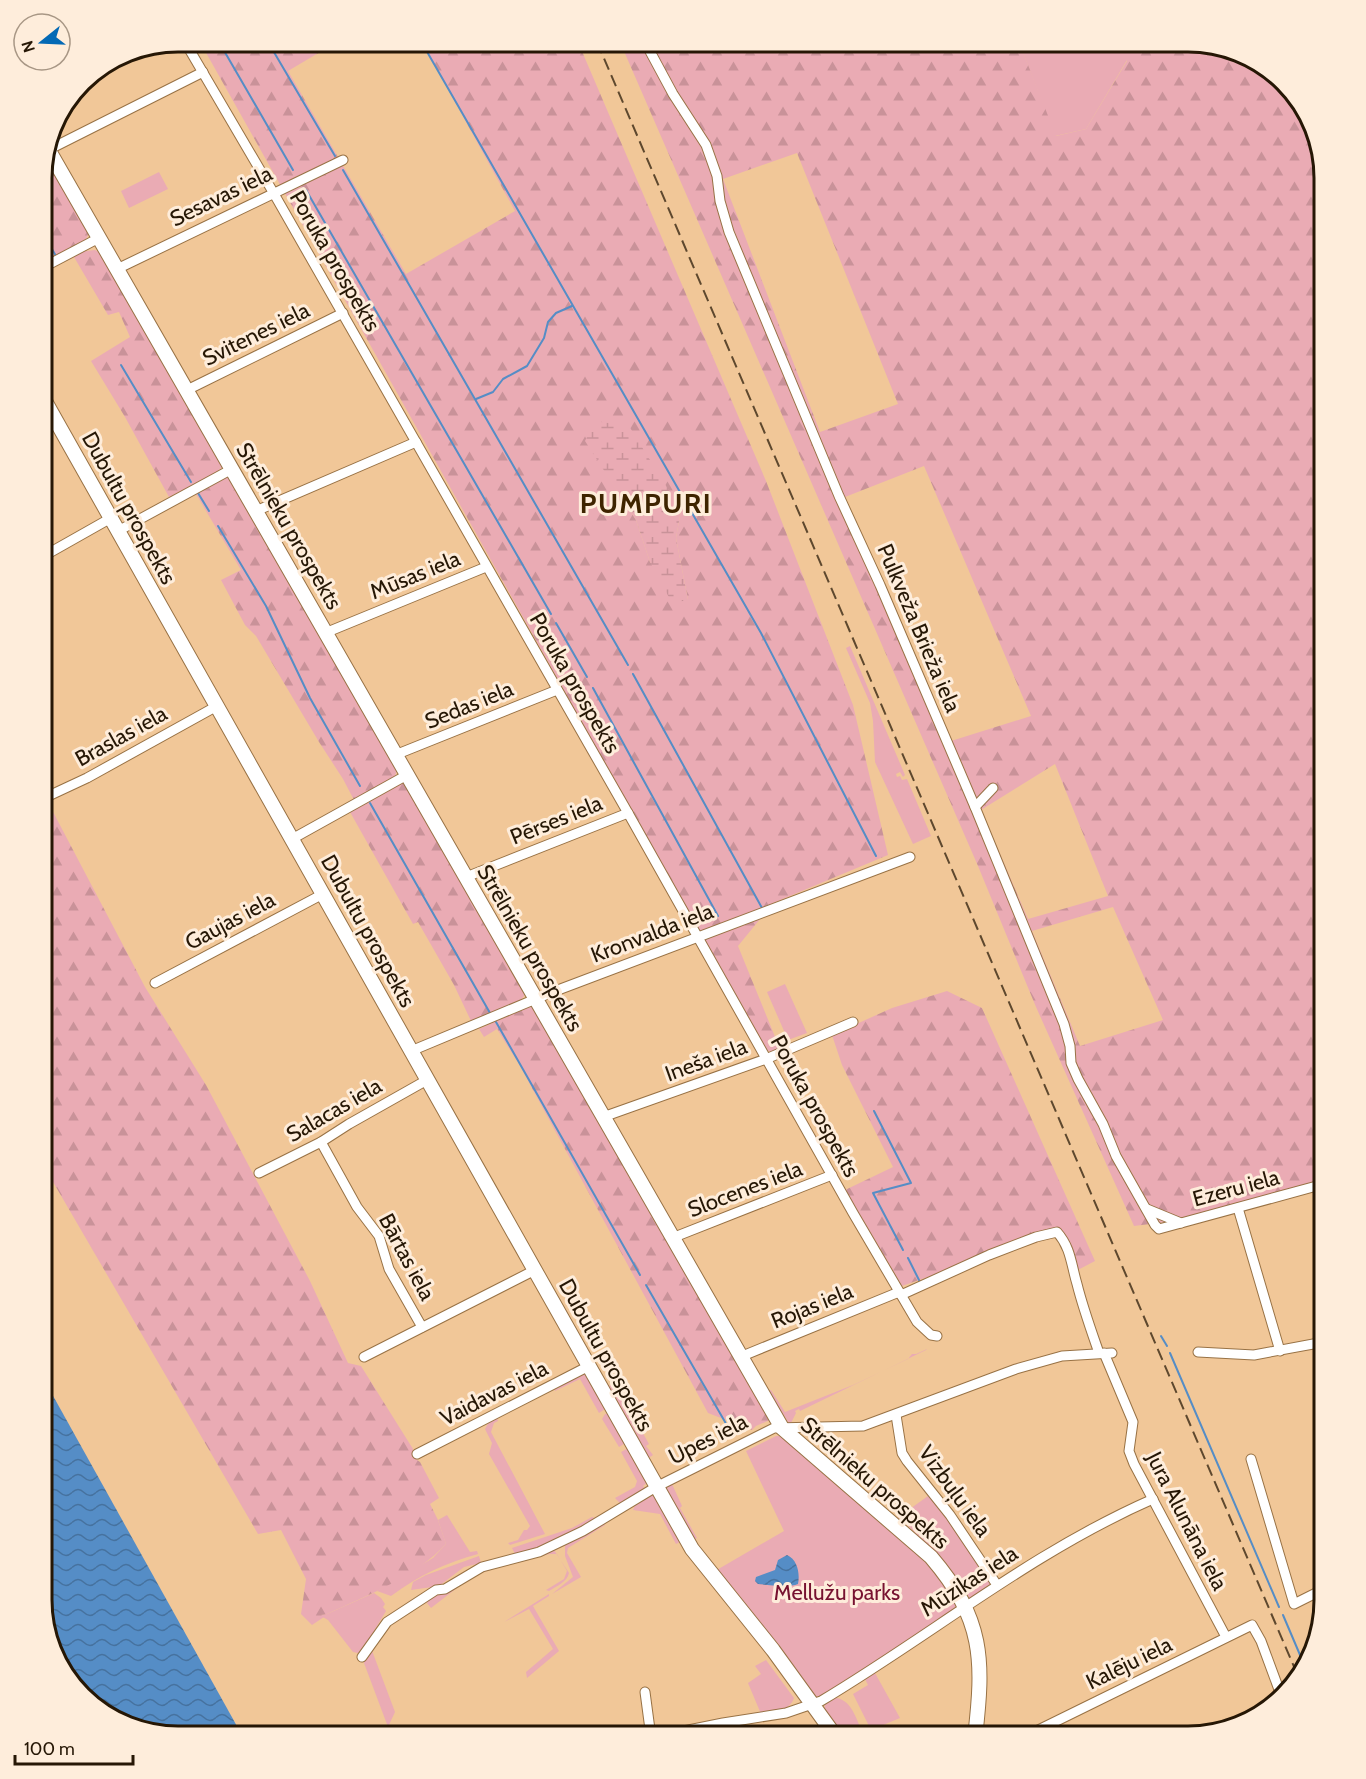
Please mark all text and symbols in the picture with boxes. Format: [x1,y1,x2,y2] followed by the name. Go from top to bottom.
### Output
[12,12,72,72] north arrow
[17,38,39,55] text: N
[165,159,277,232] street label: Sesavas iela
[284,186,386,336] street label: Poruka prospekts
[198,296,314,372] street label: Svitenes iela
[76,427,182,589] street label: Dubultu prospekts
[230,438,348,614] street label: Strēlnieku prospekts
[580,486,712,520] district label: PUMPURI
[871,540,967,717] street label: Pulkveža Brieža iela
[366,545,464,605] street label: Mūsas iela
[524,608,626,758] street label: Poruka prospekts
[421,675,517,735] street label: Sedas iela
[70,700,172,772] street label: Braslas iela
[506,789,606,851] street label: Pērses iela
[315,850,421,1012] street label: Dubultu prospekts
[471,860,589,1036] street label: Strēlnieku prospekts
[180,886,280,956] street label: Gaujas iela
[587,897,717,969] street label: Kronvalda iela
[765,1030,865,1182] street label: Poruka prospekts
[661,1033,751,1087] street label: Ineša iela
[282,1072,387,1148] street label: Salacas iela
[684,1155,806,1223] street label: Slocenes iela
[1190,1163,1283,1213] street label: Ezeru iela
[373,1209,441,1305] street label: Bārtas iela
[553,1274,659,1436] street label: Dubultu prospekts
[767,1277,857,1335] street label: Rojas iela
[436,1354,553,1432] street label: Vaidavas iela
[664,1408,752,1470] street label: Upes iela
[795,1411,955,1555] street label: Strēlnieku prospekts
[912,1440,997,1543] street label: Vizbuļu iela
[1140,1446,1234,1595] street label: Jura Alunāna iela
[915,1539,1023,1622] street label: Mūzikas iela
[774,1579,900,1606] park label: Mellužu parks
[1082,1630,1177,1695] street label: Kalēju iela
[15,1728,134,1766] scale bar
[24,1738,75,1760] text: 100 m

